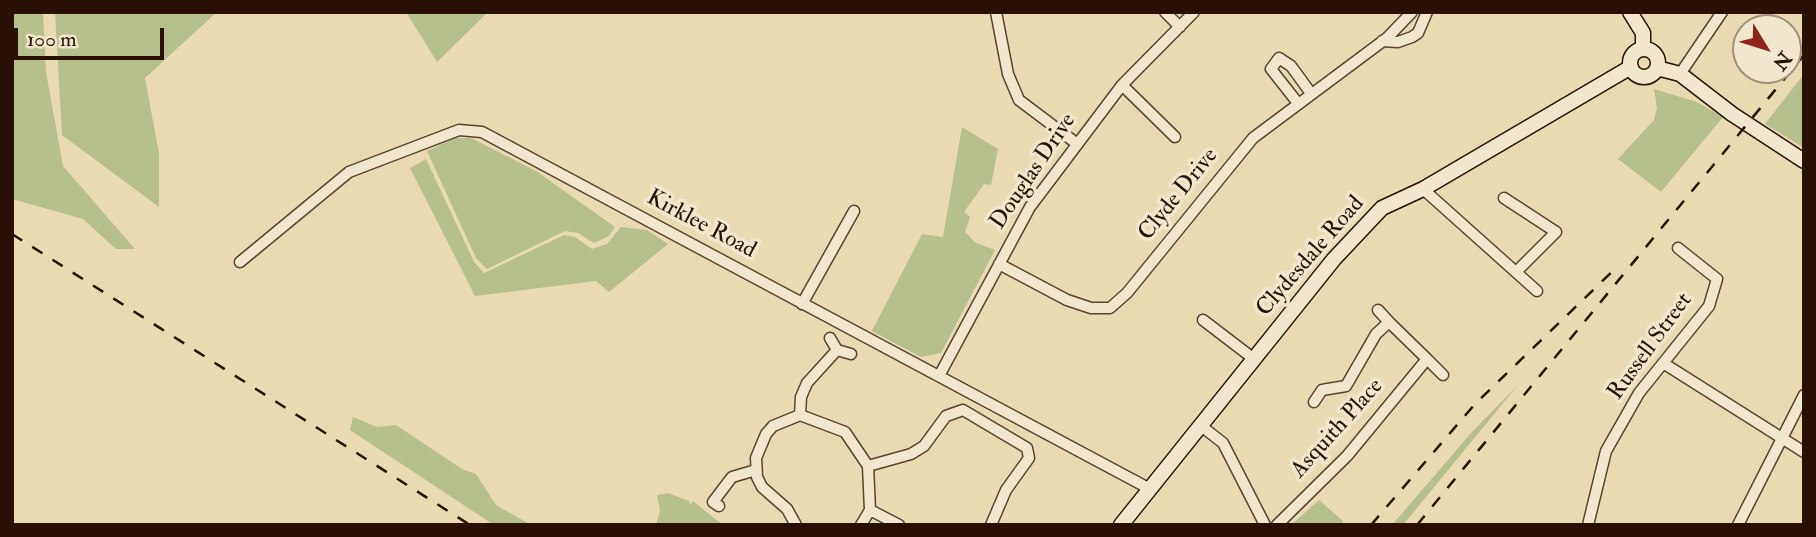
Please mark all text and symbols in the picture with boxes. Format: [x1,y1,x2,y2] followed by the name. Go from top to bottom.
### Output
[18,14,168,58] scale bar
[1732,14,1802,84] north arrow
[27,26,77,53] text: 100 m
[1767,47,1797,75] text: N
[985,109,1083,235] street label: Douglas Drive
[1133,143,1225,247] street label: Clyde Drive
[642,185,760,265] street label: Kirklee Road
[1251,191,1371,323] street label: Clydesdale Road
[1603,288,1699,406] street label: Russell Street
[1286,374,1390,484] street label: Asquith Place

